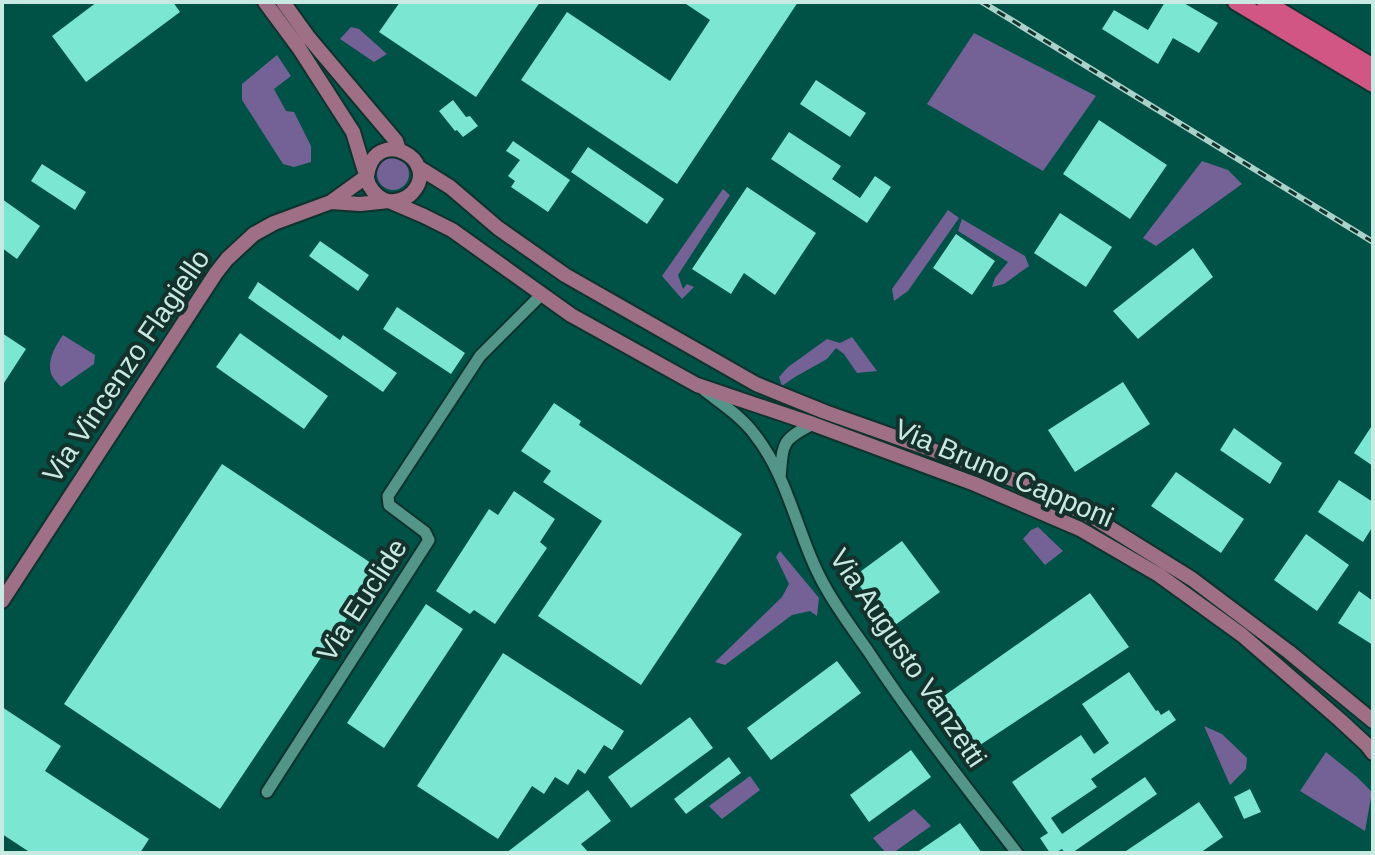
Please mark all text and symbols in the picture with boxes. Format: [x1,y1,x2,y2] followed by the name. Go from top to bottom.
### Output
[36,244,216,488] street label: Via Vincenzo Flagiello
[890,413,1118,533] street label: Via Bruno Capponi
[311,533,413,667] street label: Via Euclide
[824,543,992,773] street label: Via Augusto Vanzetti

